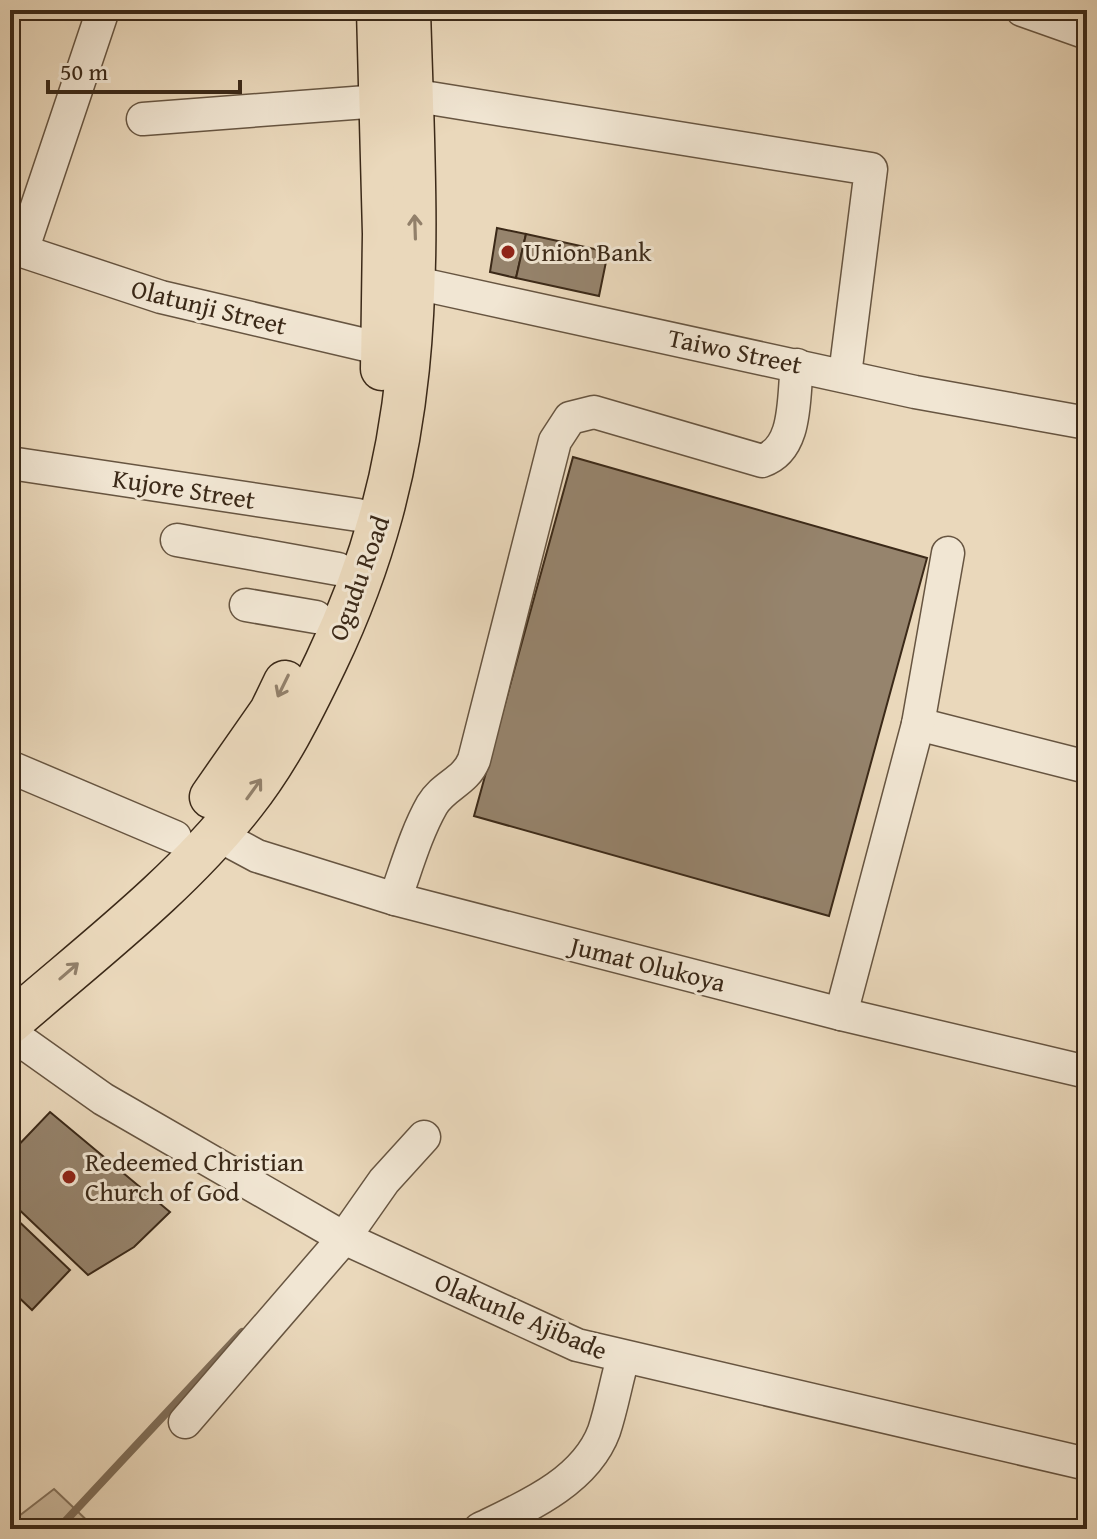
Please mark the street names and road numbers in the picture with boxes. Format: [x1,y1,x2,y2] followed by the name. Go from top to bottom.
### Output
[127,268,291,345] street label: Olatunji Street
[665,317,806,384] street label: Taiwo Street
[110,458,258,519] street label: Kujore Street
[318,510,399,646] street label: Ogudu Road
[564,925,730,1002] street label: Jumat Olukoya
[429,1262,614,1370] street label: Olakunle Ajibade

